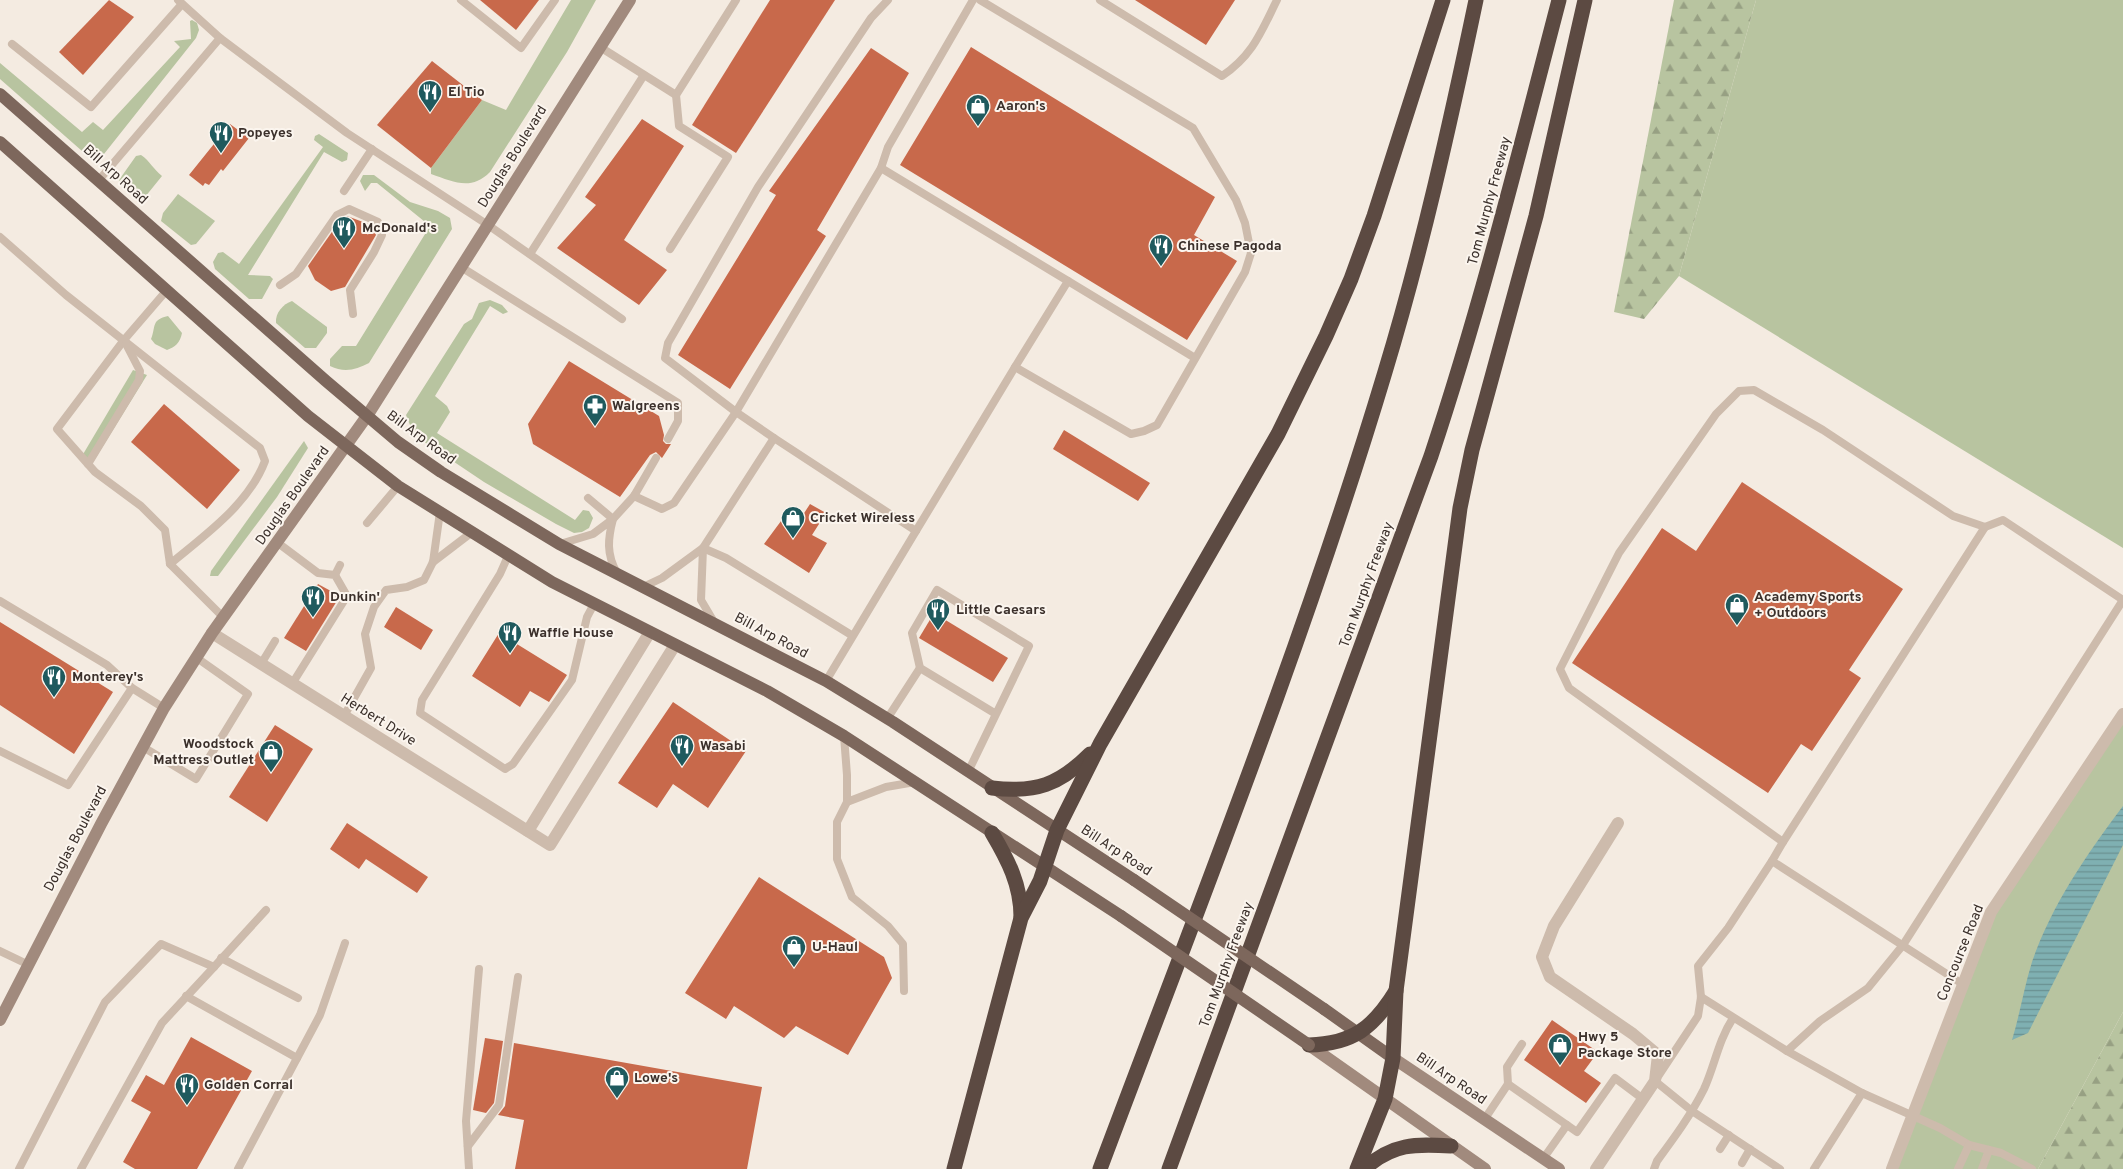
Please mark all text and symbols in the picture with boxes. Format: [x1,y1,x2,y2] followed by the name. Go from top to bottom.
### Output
[417,79,443,113] restaurant icon: El Tio
[448,84,485,101] place label: El Tio
[965,93,991,127] shop icon: Aaron's
[996,98,1046,115] place label: Aaron's
[475,103,551,211] street label: Douglas Boulevard
[208,120,234,154] restaurant icon: Popeyes
[238,125,293,142] place label: Popeyes
[1465,135,1515,267] street label: Tom Murphy Freeway
[79,141,151,209] street label: Bill Arp Road
[331,215,357,249] restaurant icon: McDonald's
[362,220,437,237] place label: McDonald's
[1148,233,1174,267] restaurant icon: Chinese Pagoda
[1178,238,1282,255] place label: Chinese Pagoda
[582,393,608,427] pharmacy icon: Walgreens
[612,398,680,415] place label: Walgreens
[383,407,459,469] street label: Bill Arp Road
[252,443,334,549] street label: Douglas Boulevard
[780,505,806,539] shop icon: Cricket Wireless
[810,510,915,527] place label: Cricket Wireless
[1336,520,1398,650] street label: Tom Murphy Freeway
[300,584,326,618] restaurant icon: Dunkin'
[330,589,380,606] place label: Dunkin'
[1754,589,1862,622] place label: Academy Sports + Outdoors
[1724,592,1750,626] shop icon: Academy Sports + Outdoors
[925,597,951,631] restaurant icon: Little Caesars
[956,602,1046,619] place label: Little Caesars
[731,609,811,663] street label: Bill Arp Road
[497,620,523,654] restaurant icon: Waffle House
[528,625,614,642] place label: Waffle House
[41,664,67,698] restaurant icon: Monterey's
[72,669,144,686] place label: Monterey's
[337,690,419,750] street label: Herbert Drive
[669,733,695,767] restaurant icon: Wasabi
[153,736,254,769] place label: Woodstock Mattress Outlet
[700,738,746,755] place label: Wasabi
[258,739,284,773] shop icon: Woodstock Mattress Outlet
[41,783,111,895] street label: Douglas Boulevard
[1077,822,1155,880] street label: Bill Arp Road
[1196,900,1258,1030] street label: Tom Murphy Freeway
[1934,902,1988,1004] street label: Concourse Road
[781,934,807,968] shop icon: U-Haul
[812,939,858,956] place label: U-Haul
[1578,1029,1672,1062] place label: Hwy 5 Package Store
[1547,1032,1573,1066] shop icon: Hwy 5 Package Store
[1413,1049,1489,1109] street label: Bill Arp Road
[604,1065,630,1099] shop icon: Lowe's
[634,1070,678,1087] place label: Lowe's
[174,1072,200,1106] restaurant icon: Golden Corral
[204,1077,293,1094] place label: Golden Corral

